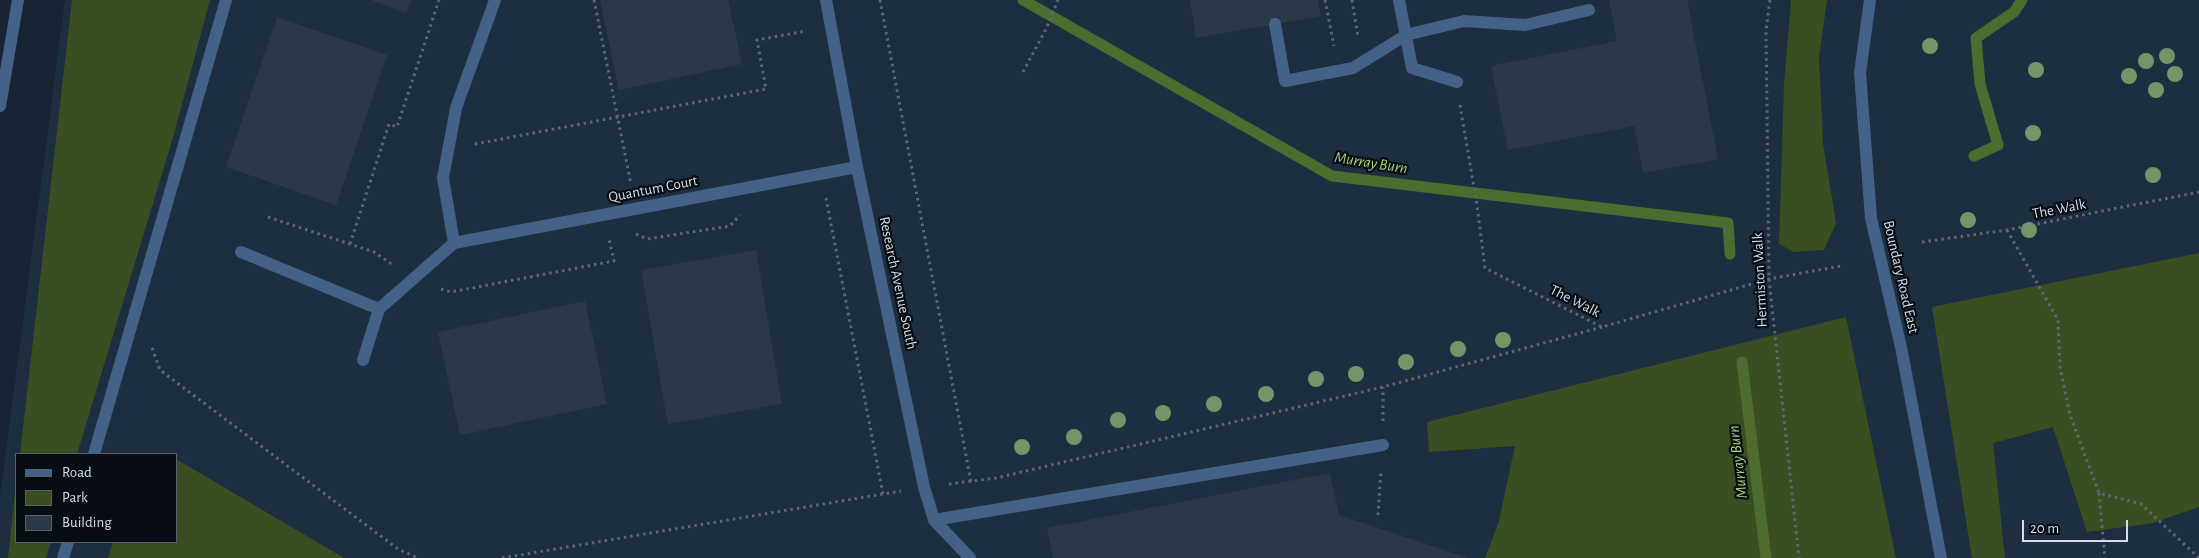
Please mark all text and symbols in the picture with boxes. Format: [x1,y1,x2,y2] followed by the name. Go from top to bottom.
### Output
[1333,148,1409,178] water label: Murray Burn
[607,172,699,206] street label: Quantum Court
[2031,195,2087,223] street label: The Walk
[875,215,921,351] street label: Research Avenue South
[1879,219,1923,335] street label: Boundary Road East
[1749,232,1771,328] street label: Hermiston Walk
[1547,281,1603,321] street label: The Walk
[1724,424,1752,500] water label: Murray Burn
[15,453,178,543] legend
[62,465,92,480] text: Road
[62,490,88,505] text: Park
[2024,510,2130,542] scale bar
[62,515,112,530] text: Building
[2030,521,2059,536] text: 20 m

